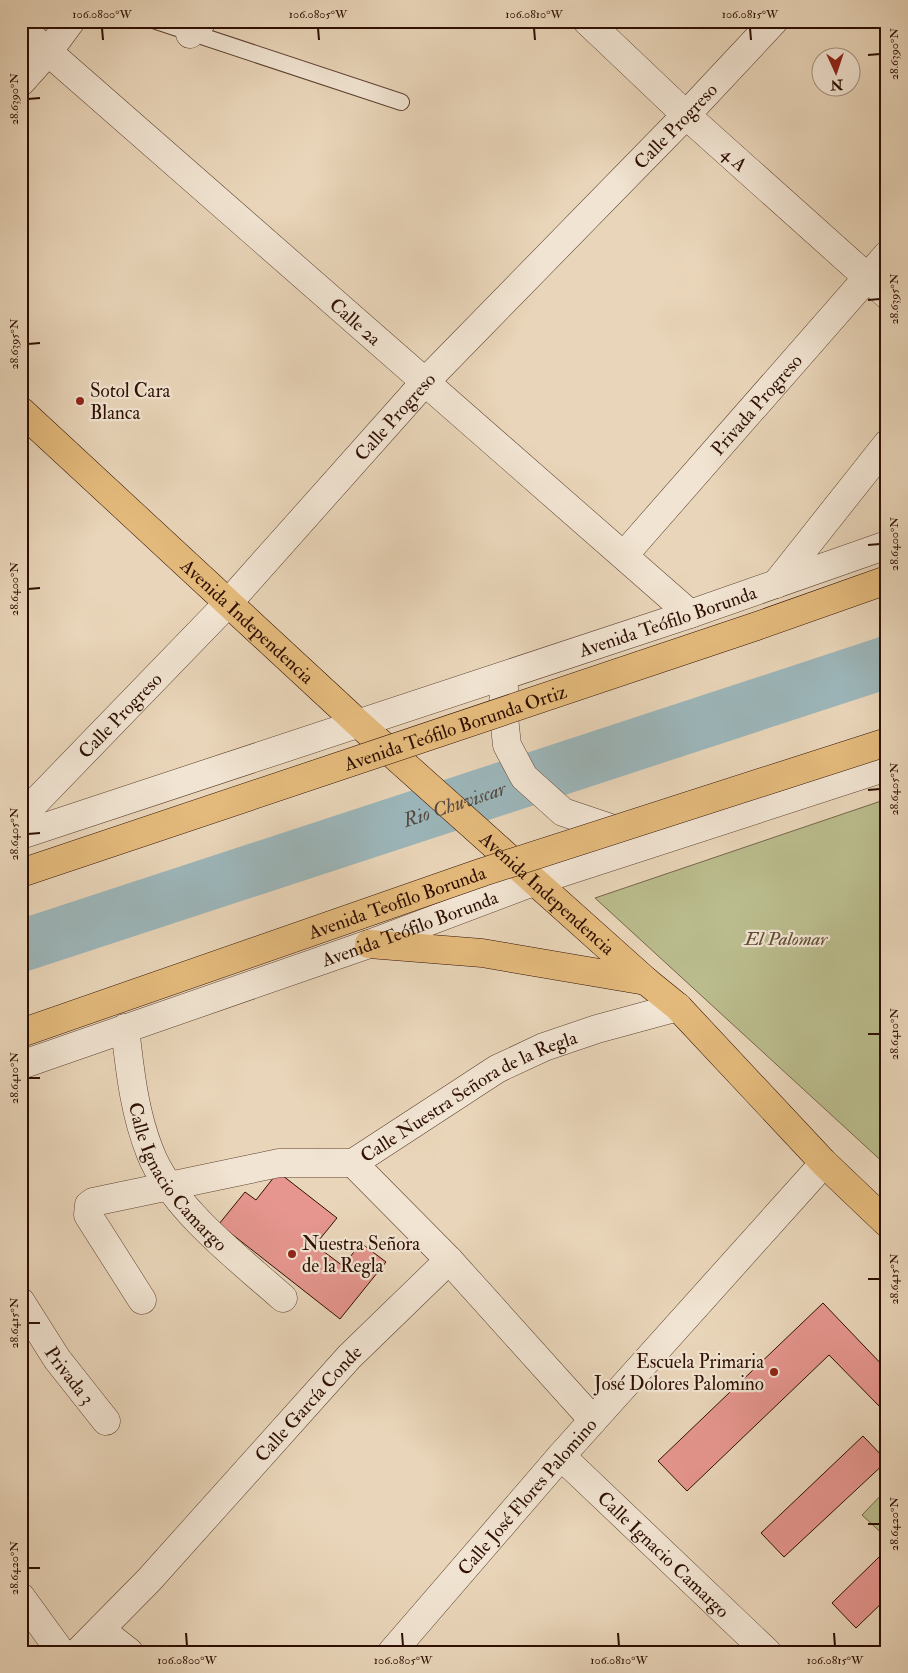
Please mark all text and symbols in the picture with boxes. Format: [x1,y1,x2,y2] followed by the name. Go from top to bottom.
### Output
[72,7,132,22] text: 106.0800°W
[289,7,348,22] text: 106.0805°W
[505,7,563,22] text: 106.0810°W
[722,7,779,22] text: 106.0815°W
[887,28,902,80] text: 28.6390°N
[810,48,860,98] north arrow
[7,73,22,125] text: 28.6390°N
[829,76,844,93] text: N
[629,78,723,174] street label: Calle Progreso
[716,142,752,177] street label: 4 A
[887,273,902,325] text: 28.6395°N
[324,293,386,351] street label: Calle 2a
[7,318,22,370] text: 28.6395°N
[706,349,808,461] street label: Privada Progreso
[350,368,441,466] street label: Calle Progreso
[90,379,170,425] place label: Sotol Cara Blanca
[74,395,86,407] marker: Sotol Cara Blanca
[887,517,902,571] text: 28.6400°N
[175,553,319,689] street label: Avenida Independencia
[7,562,22,616] text: 28.6400°N
[575,581,760,663] street label: Avenida Teófilo Borunda
[73,668,167,764] street label: Calle Progreso
[340,680,570,777] street label: Avenida Teófilo Borunda Ortiz
[887,762,902,815] text: 28.6405°N
[399,775,510,833] water label: Rio Chuviscar
[7,807,22,860] text: 28.6405°N
[474,826,620,961] street label: Avenida Independencia
[304,861,489,945] street label: Avenida Teofilo Borunda
[318,885,502,973] street label: Avenida Teófilo Borunda
[743,927,828,951] park label: El Palomar
[887,1008,902,1060] text: 28.6410°N
[356,1026,580,1168] street label: Calle Nuestra Señora de la Regla
[7,1052,22,1104] text: 28.6410°N
[123,1100,232,1257] street label: Calle Ignacio Camargo
[302,1232,420,1278] place label: Nuestra Señora de la Regla
[286,1248,298,1260] marker: Nuestra Señora de la Regla
[887,1253,902,1305] text: 28.6415°N
[7,1297,22,1349] text: 28.6415°N
[250,1340,367,1467] street label: Calle García Conde
[39,1342,99,1410] street label: Privada 3
[593,1350,764,1396] place label: Escuela Primaria José Dolores Palomino
[768,1366,780,1378] marker: Escuela Primaria José Dolores Palomino
[453,1413,602,1580] street label: Calle José Flores Palomino
[592,1486,734,1623] street label: Calle Ignacio Camargo
[887,1497,902,1551] text: 28.6420°N
[7,1541,22,1595] text: 28.6420°N
[157,1653,217,1668] text: 106.0800°W
[374,1653,433,1668] text: 106.0805°W
[590,1653,648,1668] text: 106.0810°W
[807,1653,864,1668] text: 106.0815°W

